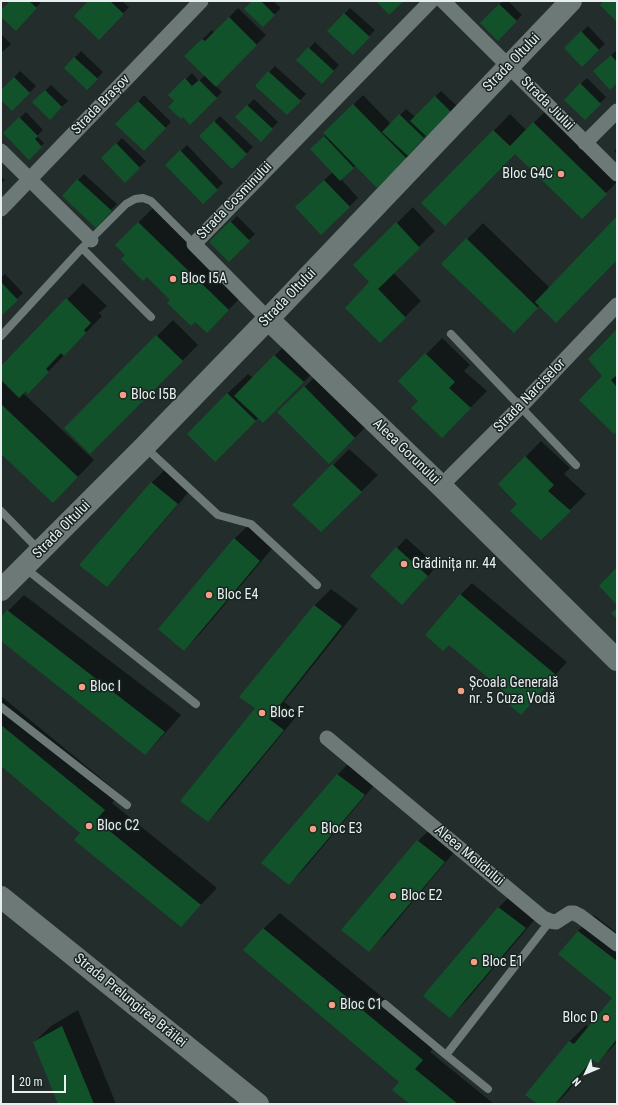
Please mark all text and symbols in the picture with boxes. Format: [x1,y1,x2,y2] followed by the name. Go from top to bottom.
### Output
[480,30,544,96] street label: Strada Oltului
[68,72,134,138] street label: Strada Brașov
[517,74,577,134] street label: Strada Jiului
[194,159,276,243] street label: Strada Cosminului
[502,166,553,182] place label: Bloc G4C
[556,169,566,179] marker: Bloc G4C
[256,265,320,331] street label: Strada Oltului
[181,271,227,287] place label: Bloc I5A
[168,274,178,284] marker: Bloc I5A
[491,356,569,436] street label: Strada Narciselor
[131,387,177,403] place label: Bloc I5B
[118,390,128,400] marker: Bloc I5B
[369,416,443,488] street label: Aleea Gorunului
[30,498,94,562] street label: Strada Oltului
[412,556,496,572] place label: Grădinița nr. 44
[399,559,409,569] marker: Grădinița nr. 44
[217,587,258,603] place label: Bloc E4
[204,590,214,600] marker: Bloc E4
[469,675,558,708] place label: Școala Generală nr. 5 Cuza Vodă
[90,679,121,695] place label: Bloc I
[77,682,87,692] marker: Bloc I
[456,686,466,696] marker: Școala Generală nr. 5 Cuza Vodă
[270,705,304,721] place label: Bloc F
[257,708,267,718] marker: Bloc F
[97,818,139,834] place label: Bloc C2
[84,821,94,831] marker: Bloc C2
[321,821,362,837] place label: Bloc E3
[431,822,507,890] street label: Aleea Molidului
[308,824,318,834] marker: Bloc E3
[401,888,442,904] place label: Bloc E2
[388,891,398,901] marker: Bloc E2
[71,951,189,1051] street label: Strada Prelungirea Brăilei
[482,954,523,970] place label: Bloc E1
[469,957,479,967] marker: Bloc E1
[340,997,382,1013] place label: Bloc C1
[327,1000,337,1010] marker: Bloc C1
[562,1010,598,1026] place label: Bloc D
[601,1013,611,1023] marker: Bloc D
[566,1053,606,1093] north arrow
[14,1067,68,1093] scale bar
[19,1075,43,1089] text: 20 m
[570,1075,584,1089] text: N

